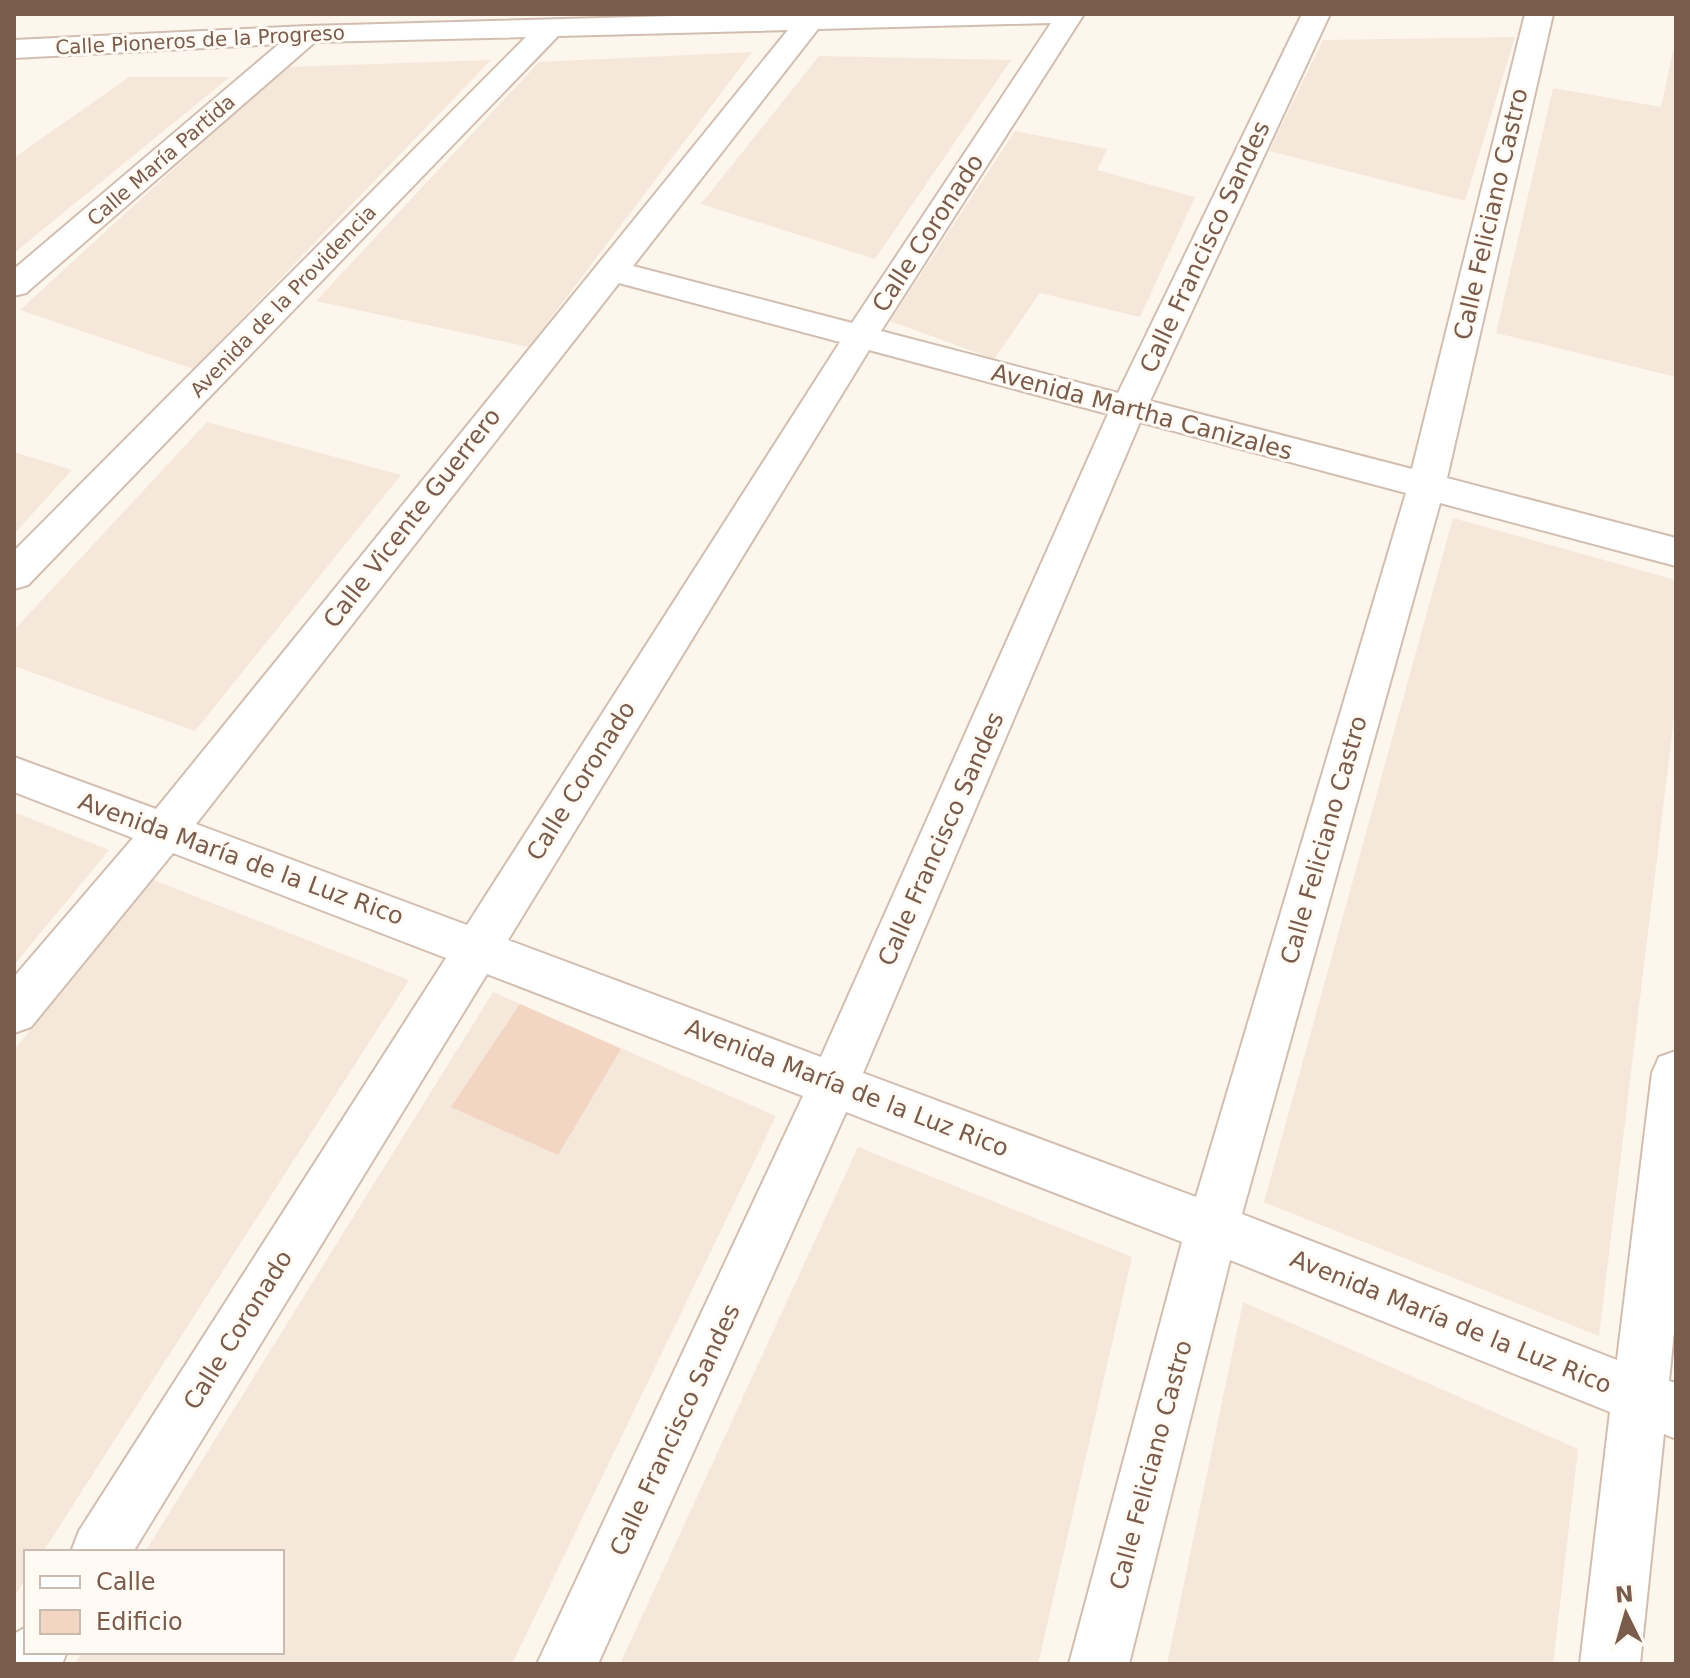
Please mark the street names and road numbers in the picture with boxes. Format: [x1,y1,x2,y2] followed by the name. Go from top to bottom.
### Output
[55,20,345,60] street label: Calle Pioneros de la Progreso
[1448,85,1534,343] street label: Calle Feliciano Castro
[82,89,240,231] street label: Calle María Partida
[1134,117,1276,377] street label: Calle Francisco Sandes
[867,149,989,317] street label: Calle Coronado
[185,200,381,402] street label: Avenida de la Providencia
[989,358,1295,466] street label: Avenida Martha Canizales
[318,403,506,633] street label: Calle Vicente Guerrero
[521,696,641,866] street label: Calle Coronado
[872,708,1010,970] street label: Calle Francisco Sandes
[1275,712,1373,968] street label: Calle Feliciano Castro
[75,787,407,931] street label: Avenida María de la Luz Rico
[681,1013,1013,1163] street label: Avenida María de la Luz Rico
[178,1245,298,1415] street label: Calle Coronado
[1286,1245,1616,1399] street label: Avenida María de la Luz Rico
[604,1300,746,1560] street label: Calle Francisco Sandes
[1104,1337,1198,1593] street label: Calle Feliciano Castro

